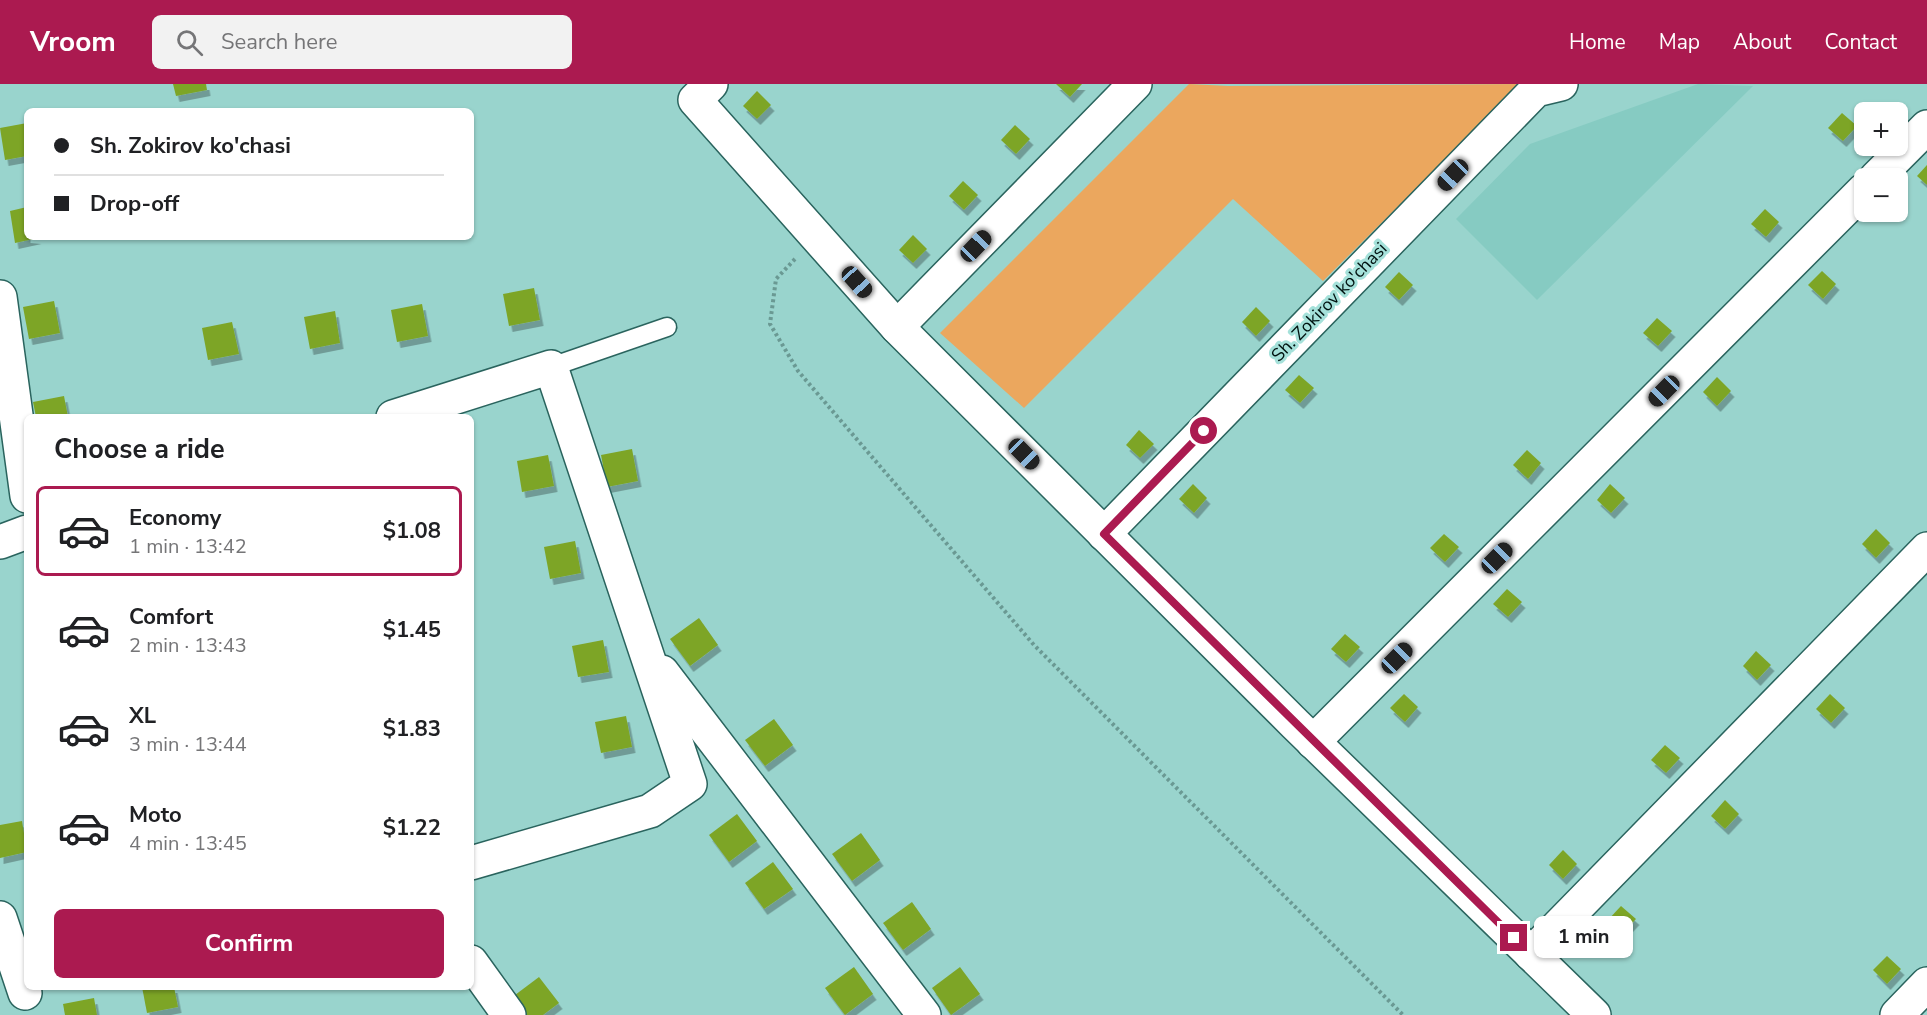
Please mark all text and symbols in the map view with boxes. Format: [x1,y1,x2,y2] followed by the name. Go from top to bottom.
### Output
[152,15,572,69] search box
[30,23,116,61] text: Vroom
[173,26,206,59] icon: search
[221,27,338,57] text: Search here
[1569,28,1626,56] text: Home
[1659,28,1700,56] text: Map
[1733,28,1791,56] text: About
[1824,28,1897,56] text: Contact
[1854,102,1908,222] map controls
[1854,102,1908,156] button: +
[90,131,291,161] text: Sh. Zokirov ko'chasi
[1434,156,1472,194] car
[1854,168,1908,222] button: −
[90,189,179,219] text: Drop-off
[957,227,995,265] car
[1266,237,1392,367] street label: Sh. Zokirov ko'chasi
[838,263,876,301] car
[1645,372,1683,410] car
[1190,417,1217,444] route start
[54,431,225,468] text: Choose a ride
[1005,435,1043,473] car
[129,503,221,533] text: Economy
[57,504,111,558] icon: car
[383,516,441,546] text: $1.08
[129,533,247,560] text: 1 min · 13:42
[1478,539,1516,577] car
[129,602,213,632] text: Comfort
[57,603,111,657] icon: car
[383,615,441,645] text: $1.45
[129,632,247,659] text: 2 min · 13:43
[1378,639,1416,677] car
[129,701,156,731] text: XL
[57,702,111,756] icon: car
[383,714,441,744] text: $1.83
[129,731,247,758] text: 3 min · 13:44
[129,800,182,830] text: Moto
[57,801,111,855] icon: car
[383,813,441,843] text: $1.22
[129,830,247,857] text: 4 min · 13:45
[54,909,444,978] button: Confirm
[1535,917,1634,959] callout: 1 min
[1558,923,1609,950] text: 1 min
[1500,924,1527,951] route end

